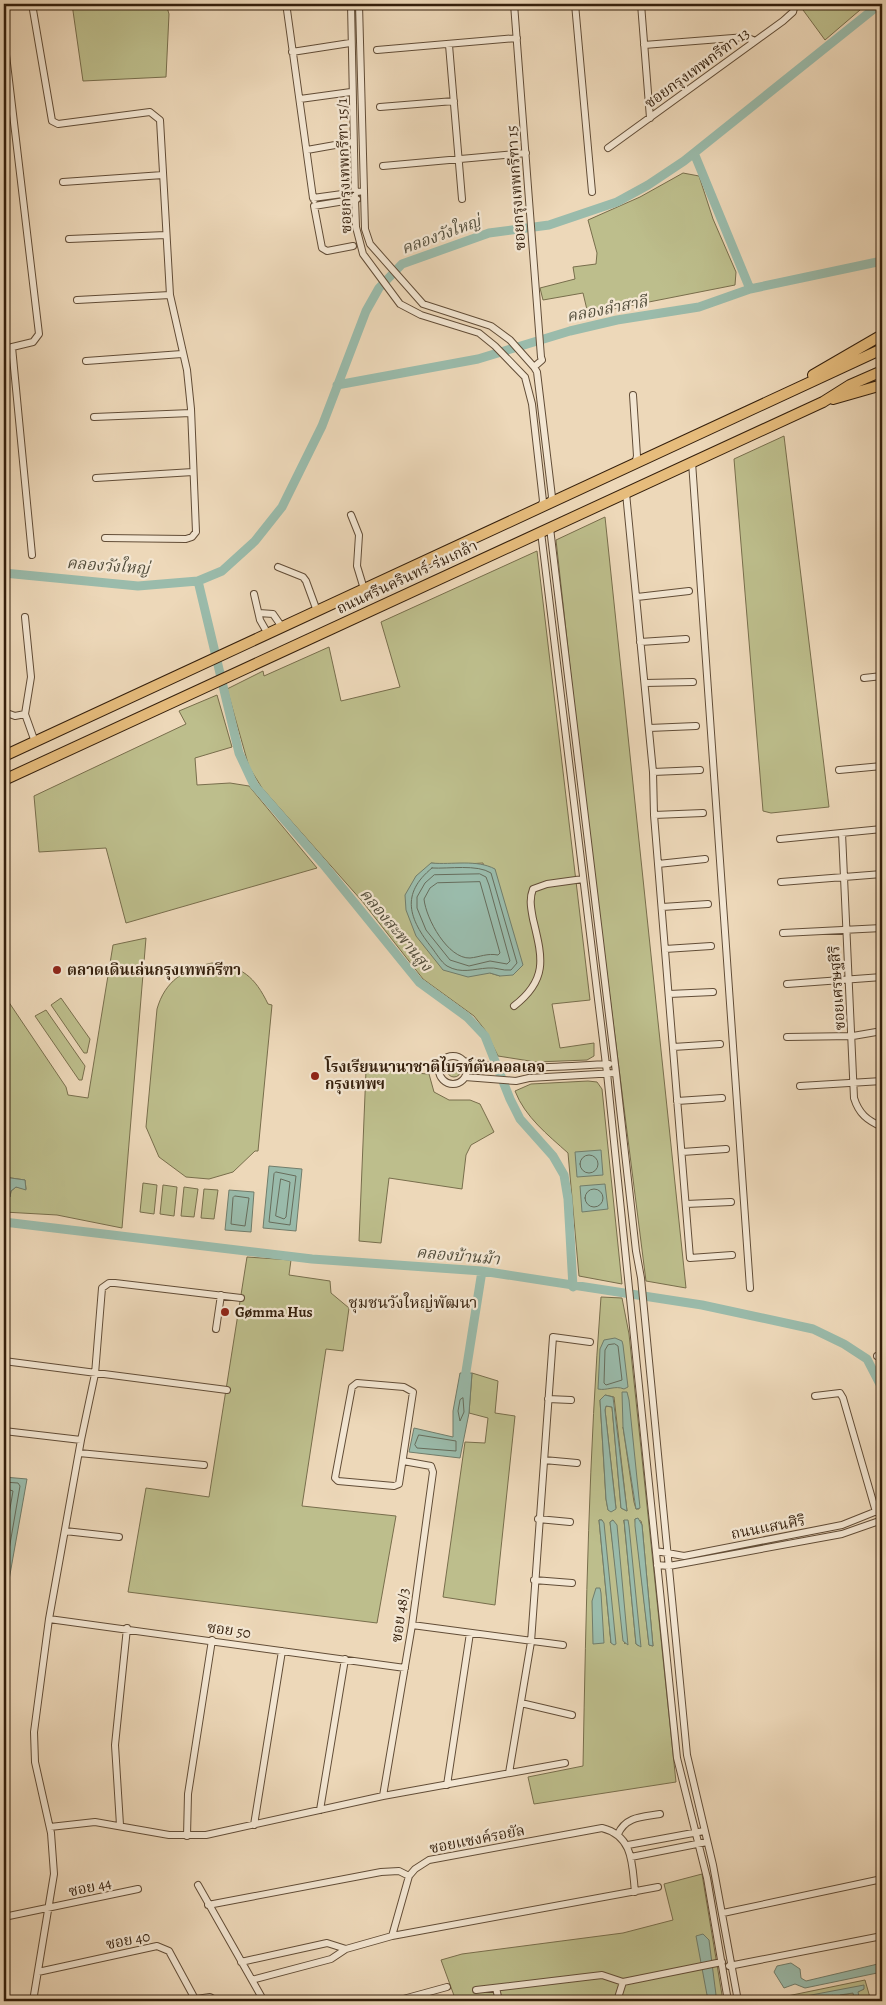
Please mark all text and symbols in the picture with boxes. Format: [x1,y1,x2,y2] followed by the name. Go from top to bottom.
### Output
[641,23,754,114] street label: ซอยกรุงเทพกรีฑา 13
[332,98,357,234] street label: ซอยกรุงเทพกรีฑา 15/1
[502,125,531,251] street label: ซอยกรุงเทพกรีฑา 15
[398,209,486,260] water label: คลองวังใหญ่
[565,290,651,328] water label: คลองลำสาลี
[333,535,481,619] street label: ถนนศรีนครินทร์-ร่มเกล้า
[66,551,152,580] water label: คลองวังใหญ่
[355,884,438,977] water label: คลองสะพานสูง
[824,945,850,1031] street label: ซอยเศรษฐสิริ
[67,960,241,981] place label: ตลาดเดินเล่นกรุงเทพกรีฑา
[51,964,63,976] marker: ตลาดเดินเล่นกรุงเทพกรีฑา
[324,1056,545,1095] place label: โรงเรียนนานาชาติไบรท์ตันคอลเลจ กรุงเทพฯ
[309,1070,321,1082] marker: โรงเรียนนานาชาติไบรท์ตันคอลเลจ กรุงเทพฯ
[415,1241,502,1271] water label: คลองบ้านม้า
[349,1292,477,1314] district label: ชุมชนวังใหญ่พัฒนา
[235,1302,313,1322] place label: Gømma Hus
[219,1306,231,1318] marker: Gømma Hus
[729,1510,807,1544] street label: ถนนแสนศิริ
[386,1586,414,1644] street label: ซอย 48/3
[206,1617,252,1643] street label: ซอย 50
[428,1820,526,1858] street label: ซอยแซงค์รอยัล
[67,1873,113,1901] street label: ซอย 44
[104,1926,152,1954] street label: ซอย 40

